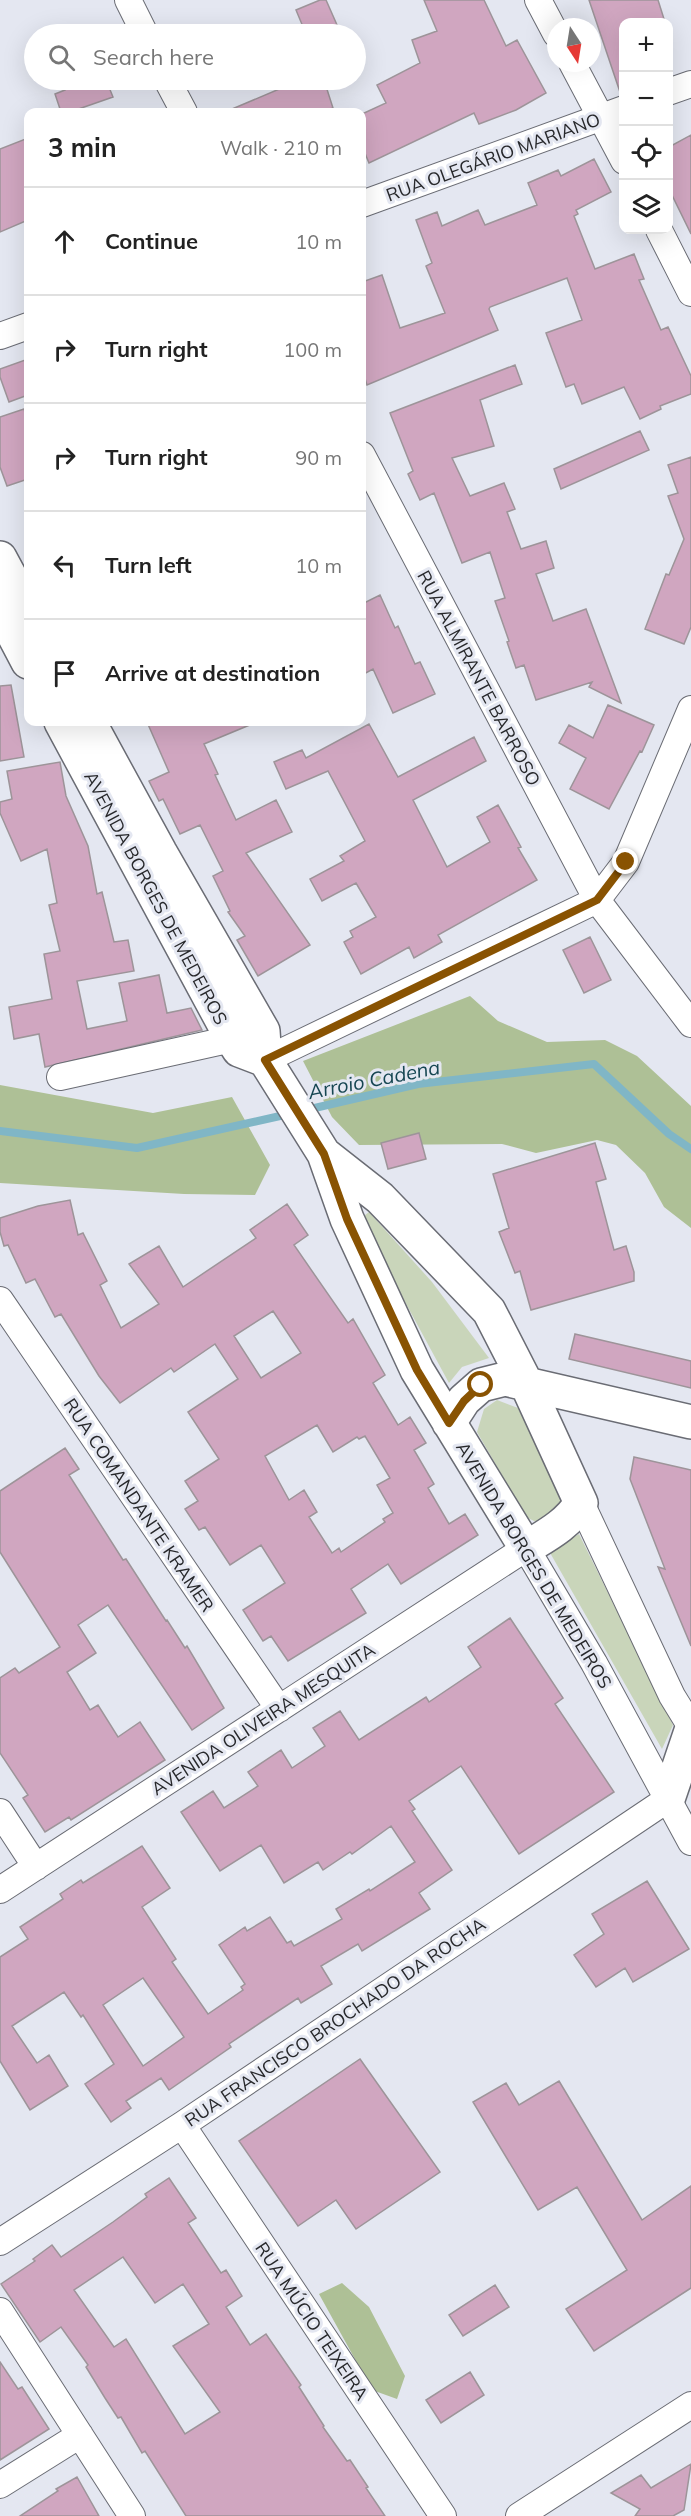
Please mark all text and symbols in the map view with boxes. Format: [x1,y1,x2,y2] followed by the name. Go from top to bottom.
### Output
[547,18,601,72] north arrow
[619,18,673,234] map controls
[619,18,673,72] button: +
[24,24,366,90] search box
[45,41,78,74] icon: search
[93,43,214,71] text: Search here
[619,72,673,126] button: −
[383,108,603,206] street label: RUA OLEGÁRIO MARIANO
[619,126,673,180] button: locate
[48,131,117,164] text: 3 min
[220,135,342,160] text: Walk · 210 m
[619,180,673,234] button: layers
[48,225,81,258] icon: ahead
[105,227,198,255] text: Continue
[295,229,342,254] text: 10 m
[48,333,81,366] icon: right
[105,335,208,363] text: Turn right
[283,337,342,362] text: 100 m
[48,441,81,474] icon: right
[105,443,208,471] text: Turn right
[295,445,342,470] text: 90 m
[48,549,81,582] icon: left
[105,551,192,579] text: Turn left
[295,553,342,578] text: 10 m
[412,566,546,790] street label: RUA ALMIRANTE BARROSO
[48,657,81,690] icon: arrive
[105,659,320,687] text: Arrive at destination
[79,767,233,1029] street label: AVENIDA BORGES DE MEDEIROS
[612,848,638,874] route end
[305,1054,442,1104] water label: Arroio Cadena
[467,1371,493,1397] route start
[59,1394,219,1616] street label: RUA COMANDANTE KRAMER
[451,1438,617,1692] street label: AVENIDA BORGES DE MEDEIROS
[147,1638,379,1800] street label: AVENIDA OLIVEIRA MESQUITA
[180,1912,490,2132] street label: RUA FRANCISCO BROCHADO DA ROCHA
[250,2237,374,2405] street label: RUA MÚCIO TEIXEIRA

